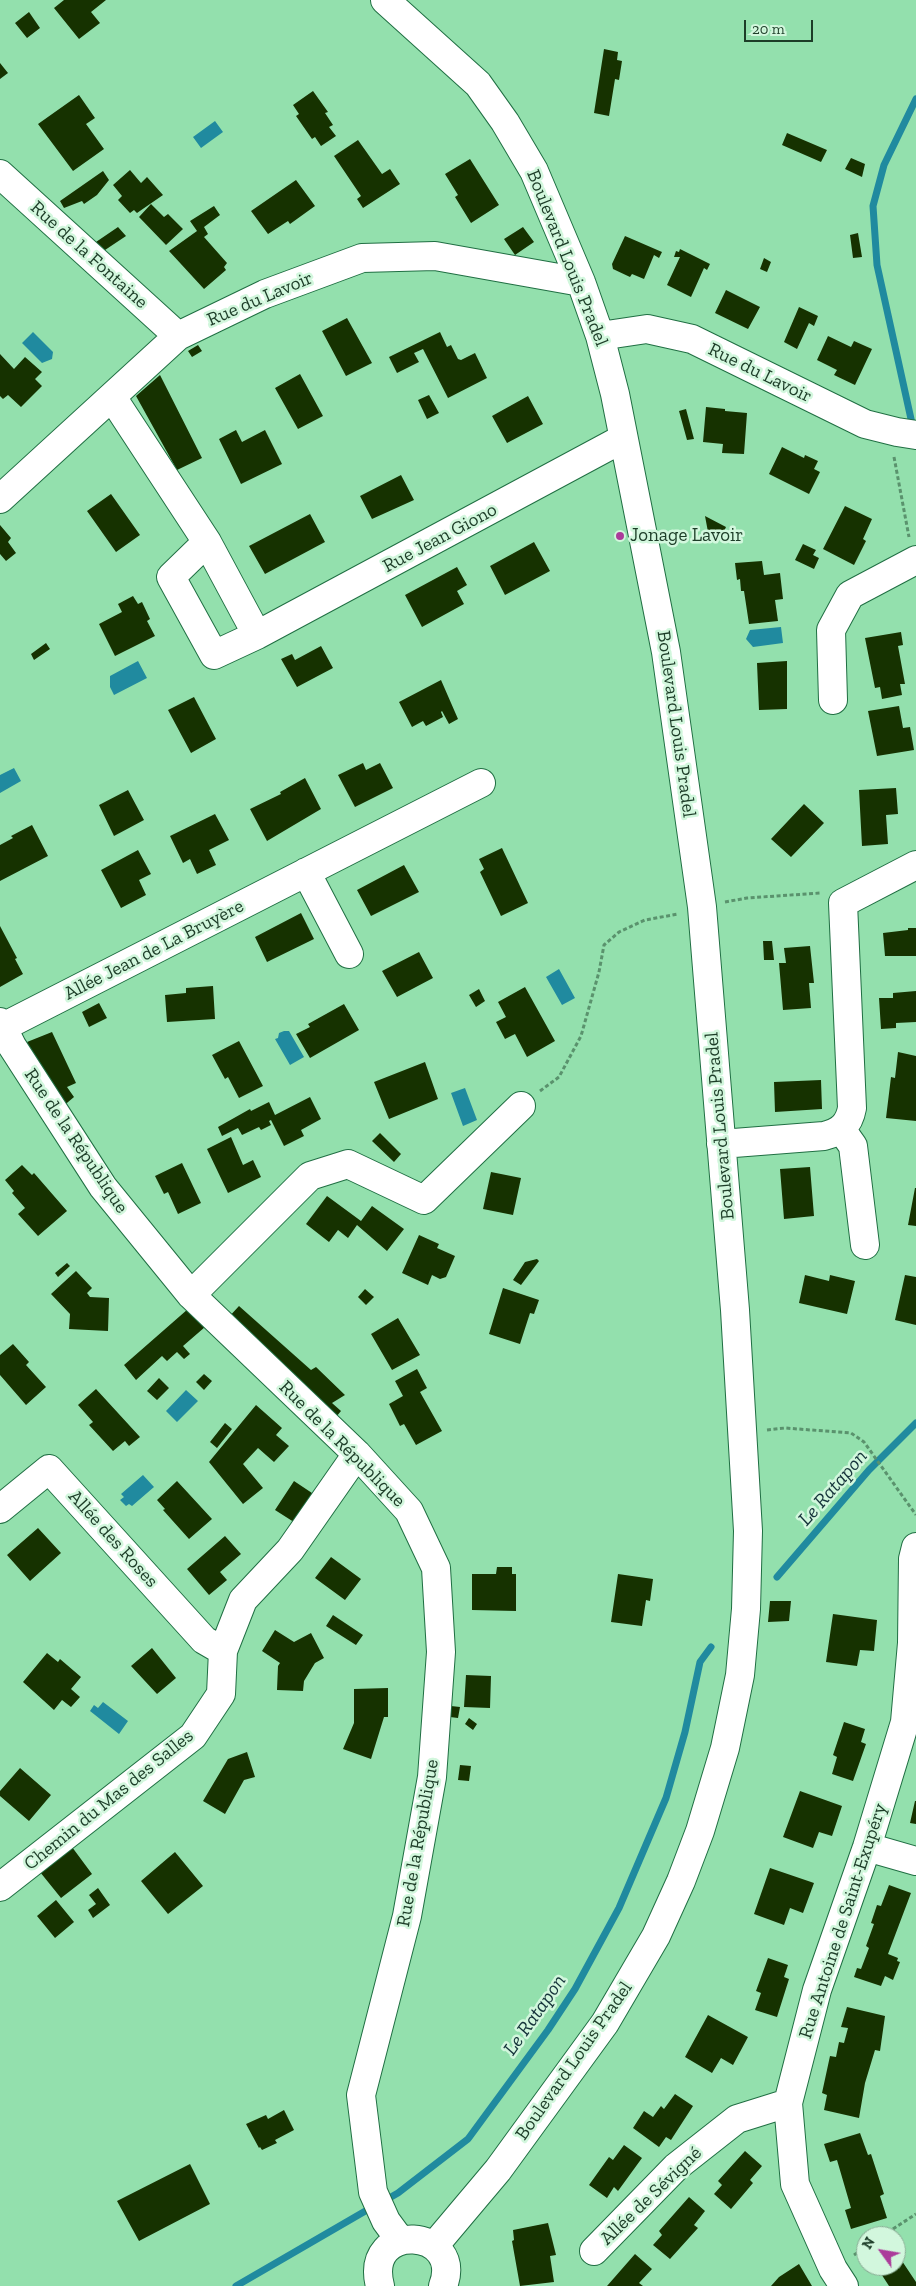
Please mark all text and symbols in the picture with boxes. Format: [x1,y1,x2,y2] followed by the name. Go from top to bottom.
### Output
[746,10,815,42] scale bar
[752,20,785,38] text: 20 m
[521,166,613,350] street label: Boulevard Louis Pradel
[26,196,152,314] street label: Rue de la Fontaine
[204,267,316,331] street label: Rue du Lavoir
[704,338,816,408] street label: Rue du Lavoir
[379,498,501,578] street label: Rue Jean Giono
[630,525,743,547] place label: Jonage Lavoir
[614,530,626,542] marker: Jonage Lavoir
[652,629,700,819] street label: Boulevard Louis Pradel
[60,895,248,1005] street label: Allée Jean de La Bruyère
[700,1031,740,1221] street label: Boulevard Louis Pradel
[19,1064,133,1218] street label: Rue de la République
[274,1376,410,1512] street label: Rue de la République
[793,1445,873,1531] water label: Le Ratapon
[63,1486,163,1592] street label: Allée des Roses
[20,1725,198,1875] street label: Chemin du Mas des Salles
[392,1757,444,1929] street label: Rue de la République
[794,1800,892,2042] street label: Rue Antoine de Saint-Exupéry
[498,1970,572,2060] water label: Le Ratapon
[511,1977,637,2145] street label: Boulevard Louis Pradel
[596,2142,706,2250] street label: Allée de Sévigné
[856,2226,906,2276] north arrow
[859,2234,879,2252] text: N

